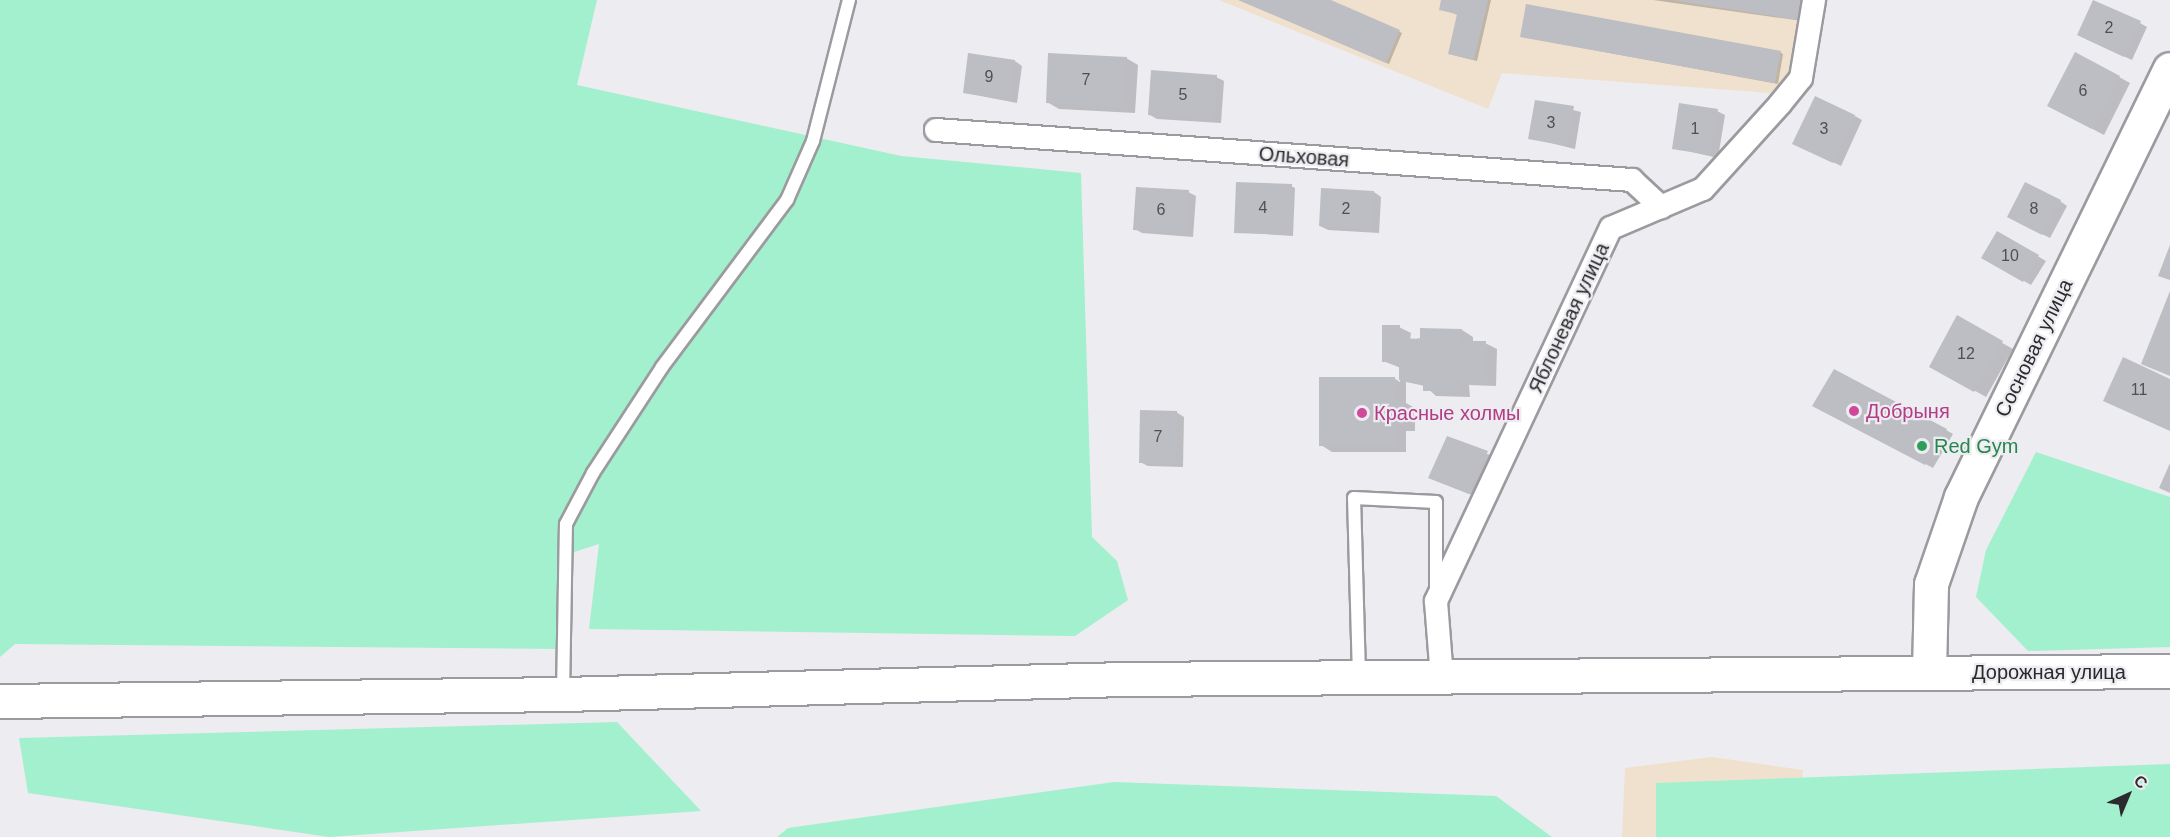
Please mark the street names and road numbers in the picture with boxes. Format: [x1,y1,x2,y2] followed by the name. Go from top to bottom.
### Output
[1258,142,1350,172] street label: Ольховая
[1524,239,1614,397] street label: Яблоневая улица
[1990,275,2078,421] street label: Сосновая улица
[1972,660,2126,684] street label: Дорожная улица

